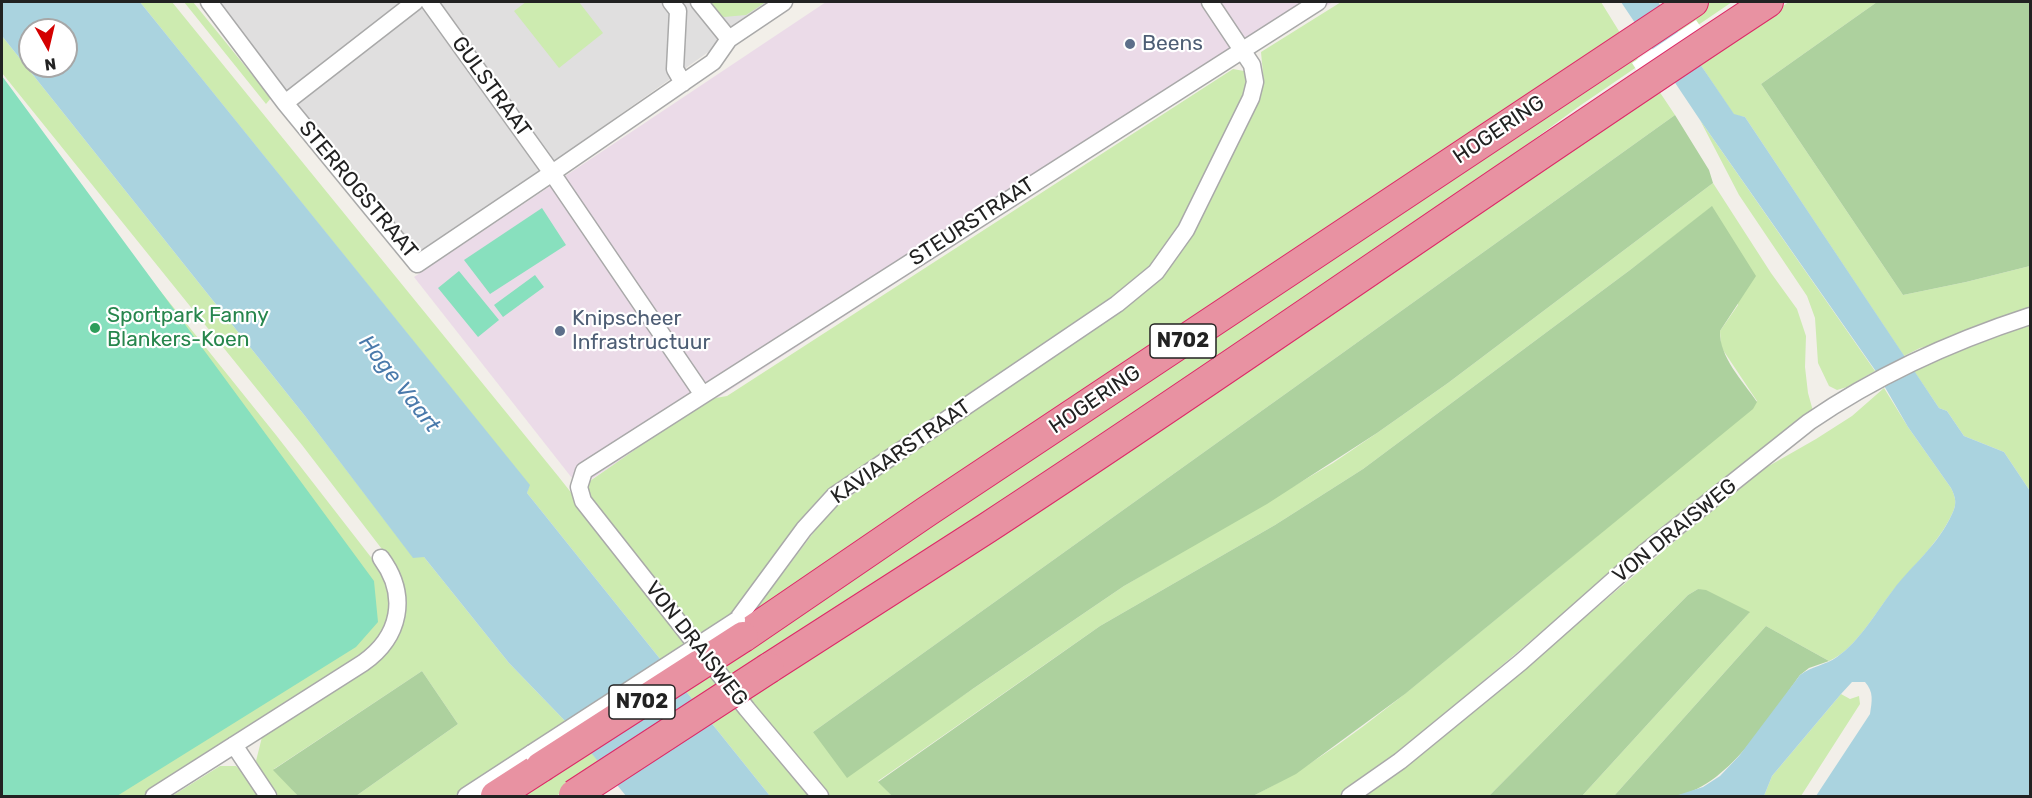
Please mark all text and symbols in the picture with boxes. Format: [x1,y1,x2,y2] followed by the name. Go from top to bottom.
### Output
[18,18,78,78] north arrow
[1142,31,1203,57] place label: Beens
[446,32,536,142] street label: GULSTRAAT
[1123,37,1137,51] marker: Beens
[43,54,57,75] text: N
[1449,90,1549,170] street label: HOGERING
[293,116,423,264] street label: STERROGSTRAAT
[905,172,1039,272] street label: STEURSTRAAT
[107,303,269,353] place label: Sportpark Fanny Blankers-Koen
[572,306,710,356] place label: Knipscheer Infrastructuur
[88,321,102,335] marker: Sportpark Fanny Blankers-Koen
[553,324,567,338] marker: Knipscheer Infrastructuur
[1150,324,1216,358] road number: N702
[353,330,445,438] water label: Hoge Vaart
[1045,360,1145,440] street label: HOGERING
[826,394,976,510] street label: KAVIAARSTRAAT
[1608,473,1742,589] street label: VON DRAISWEG
[639,576,753,712] street label: VON DRAISWEG
[609,685,675,719] road number: N702

